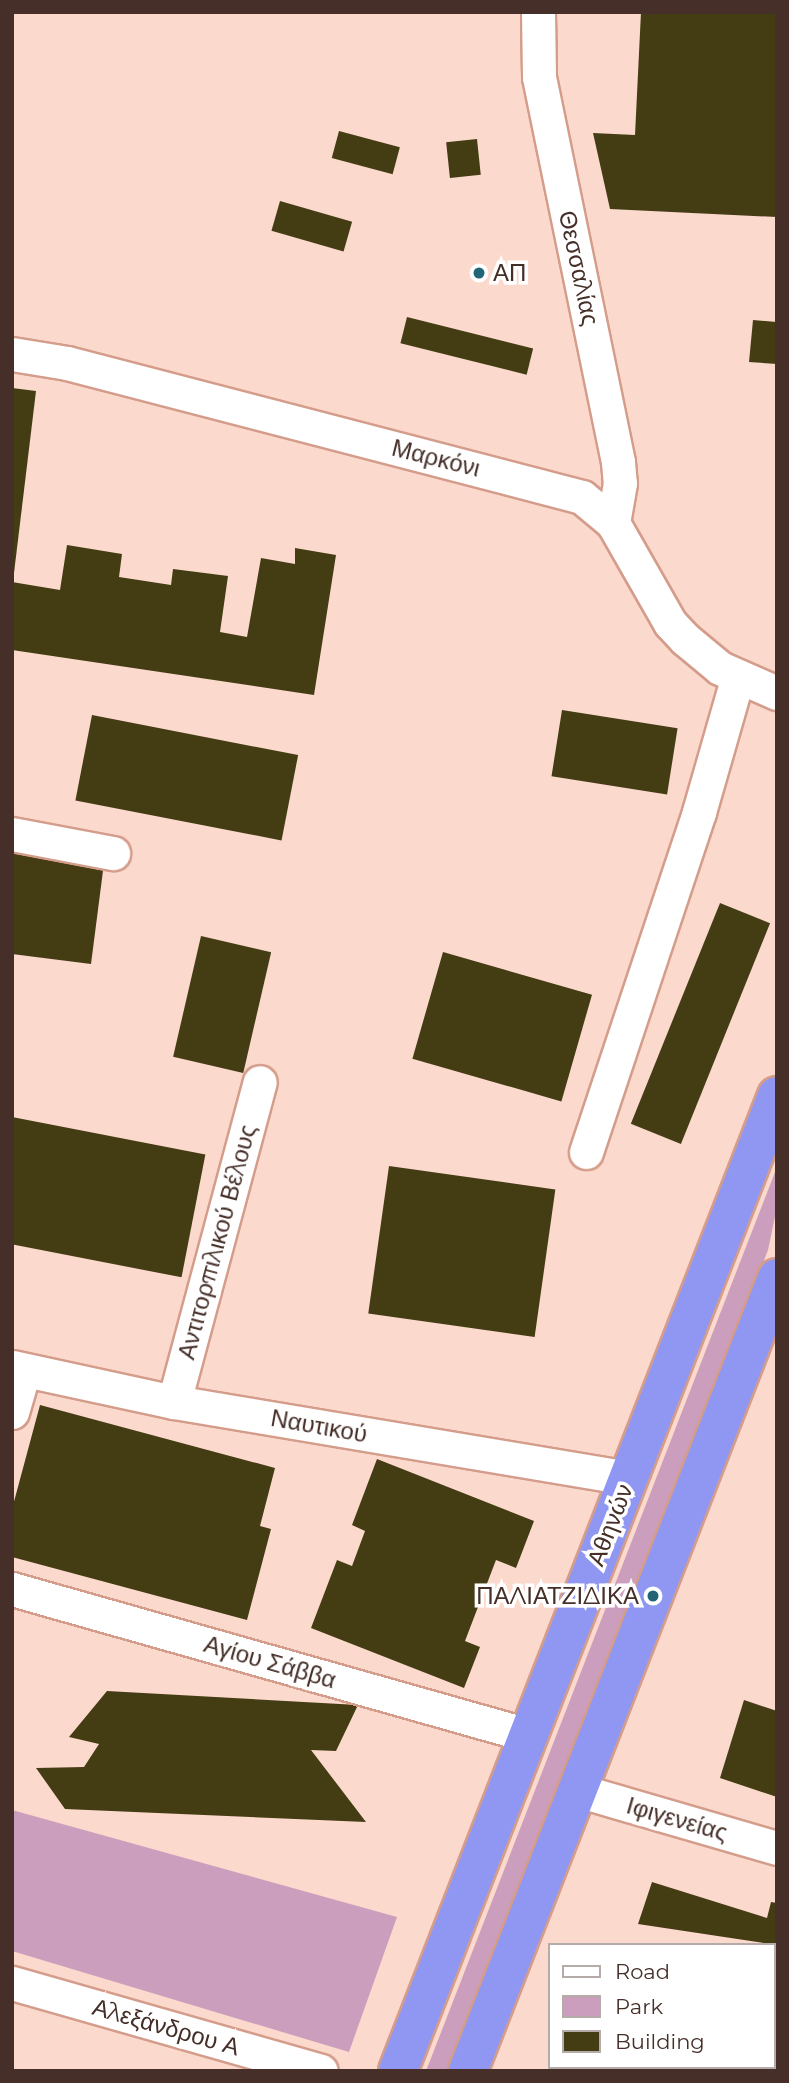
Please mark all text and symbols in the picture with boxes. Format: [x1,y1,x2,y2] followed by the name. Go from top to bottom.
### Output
[553,208,605,328] street label: Θεσσαλίας
[493,259,526,287] place label: ΑΠ
[471,265,487,281] marker: ΑΠ
[389,433,483,483] street label: Μαρκόνι
[172,1122,262,1362] street label: Αντιτορπιλικού Βέλους
[269,1403,369,1449] street label: Ναυτικού
[581,1480,639,1570] street label: Αθηνών
[476,1582,639,1610] place label: ΠΑΛΙΑΤΖΙΔΙΚΑ
[645,1588,661,1604] marker: ΠΑΛΙΑΤΖΙΔΙΚΑ
[201,1629,339,1695] street label: Αγίου Σάββα
[623,1791,731,1847] street label: Ιφιγενείας
[548,1943,775,2069] legend
[615,1959,670,1984] text: Road
[89,1992,243,2062] street label: Αλεξάνδρου Α
[615,1994,663,2019] text: Park
[615,2029,705,2054] text: Building

